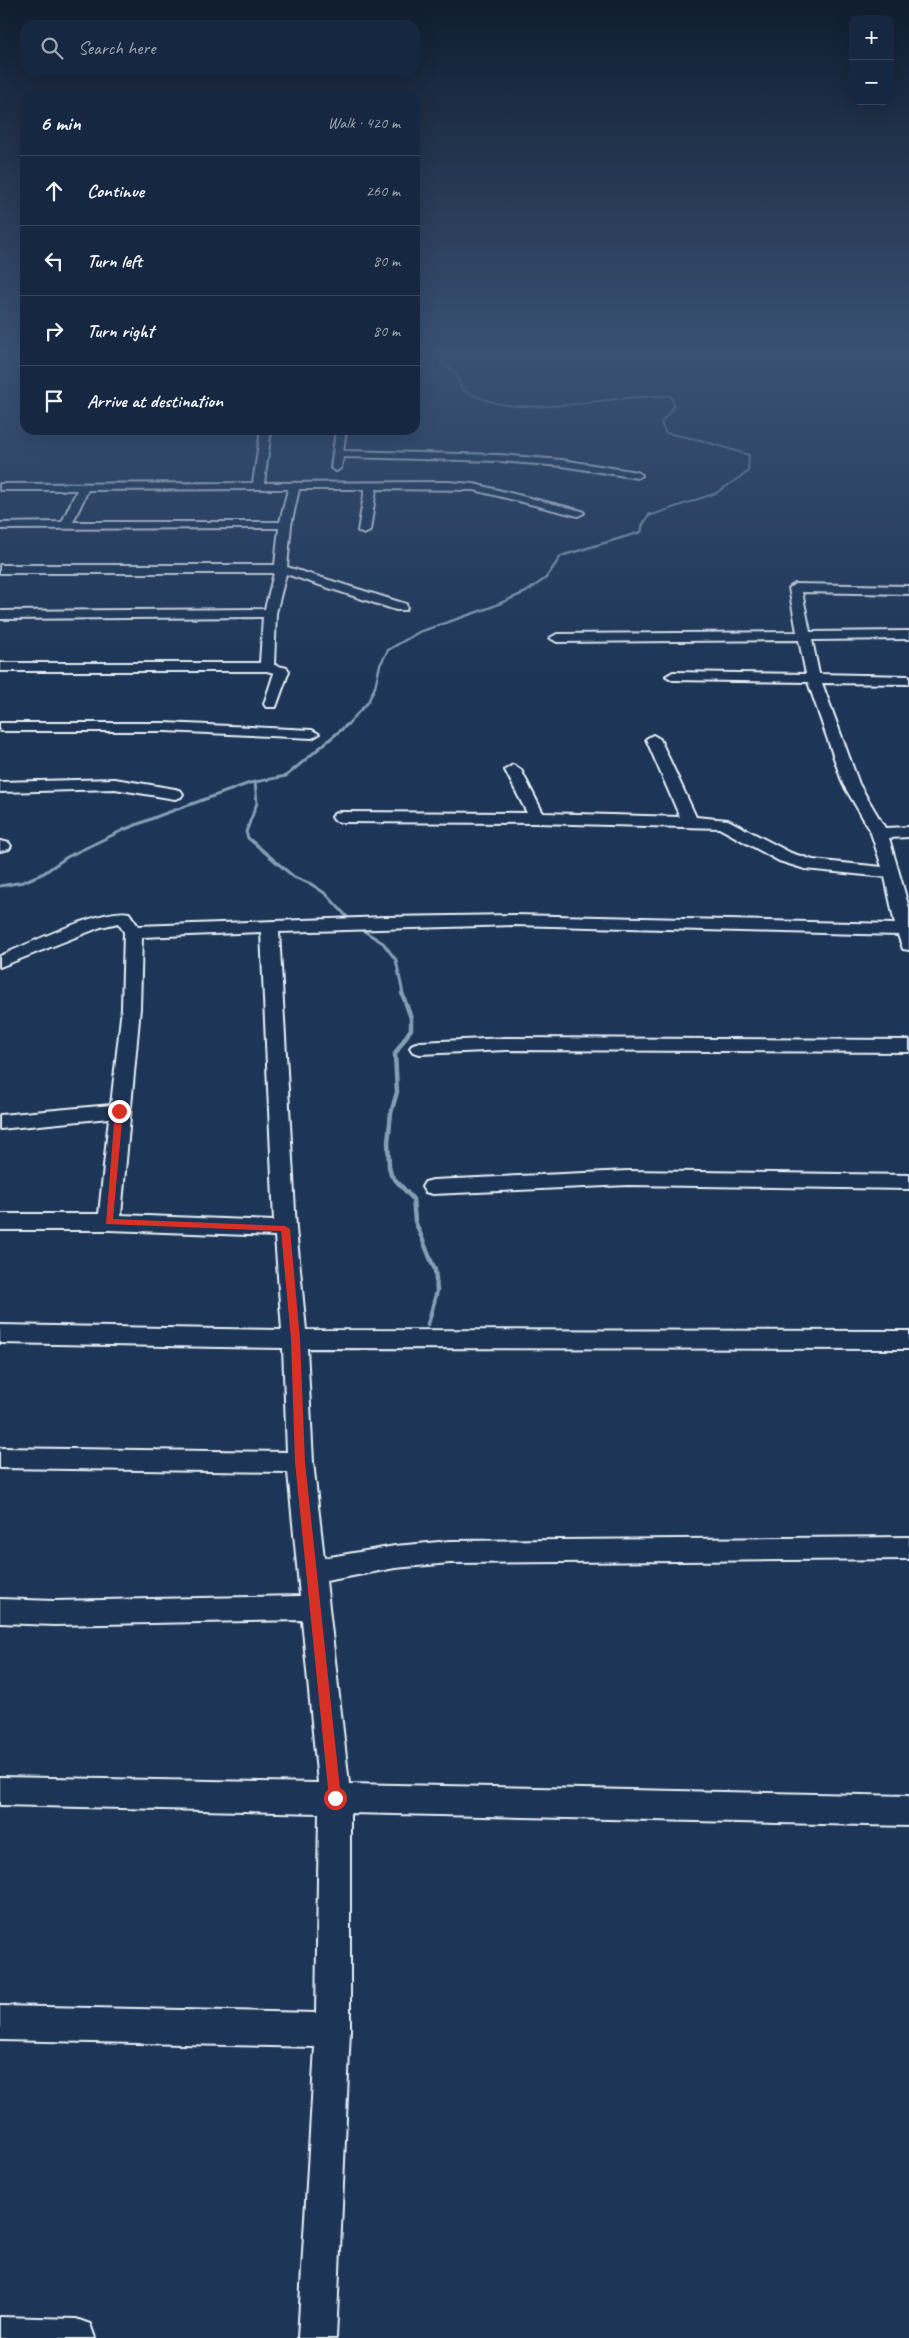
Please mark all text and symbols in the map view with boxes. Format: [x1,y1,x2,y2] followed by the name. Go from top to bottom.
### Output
[849,15,894,105] map controls
[849,15,894,60] button: +
[20,20,420,75] search box
[38,34,66,62] icon: search
[78,36,155,60] text: Search here
[849,60,894,105] button: −
[40,110,81,136] text: 6 min
[328,113,400,133] text: Walk · 420 m
[40,177,68,205] icon: ahead
[87,179,144,203] text: Continue
[366,181,400,201] text: 260 m
[40,247,68,275] icon: left
[87,249,142,273] text: Turn left
[373,251,400,271] text: 80 m
[40,317,68,345] icon: right
[87,319,154,343] text: Turn right
[373,321,400,341] text: 80 m
[40,387,68,415] icon: arrive
[87,389,223,413] text: Arrive at destination
[108,1100,131,1123] route end
[324,1787,347,1810] route start

